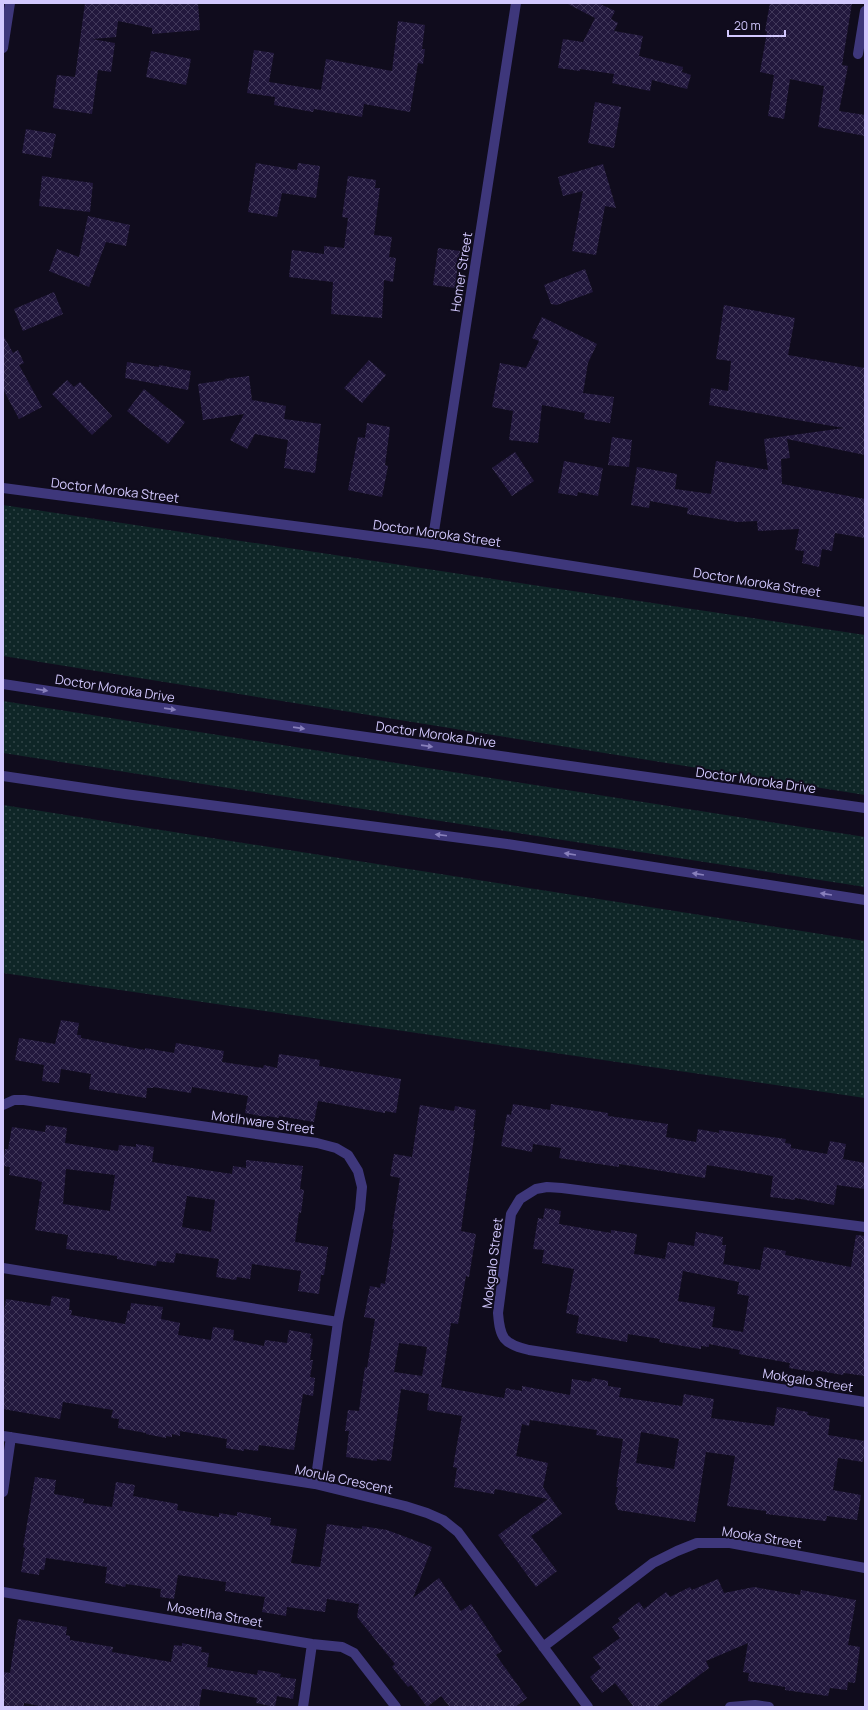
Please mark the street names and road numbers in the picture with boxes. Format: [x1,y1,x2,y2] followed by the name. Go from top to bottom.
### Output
[446,231,476,313] street label: Homer Street
[50,473,180,507] street label: Doctor Moroka Street
[372,515,502,551] street label: Doctor Moroka Street
[692,563,822,601] street label: Doctor Moroka Street
[54,670,177,706] street label: Doctor Moroka Drive
[375,717,498,751] street label: Doctor Moroka Drive
[695,763,818,797] street label: Doctor Moroka Drive
[210,1106,316,1138] street label: Motlhware Street
[477,1216,507,1310] street label: Mokgalo Street
[761,1364,855,1396] street label: Mokgalo Street
[293,1460,395,1498] street label: Morula Crescent
[721,1522,803,1552] street label: Mooka Street
[166,1597,264,1631] street label: Mosetlha Street

